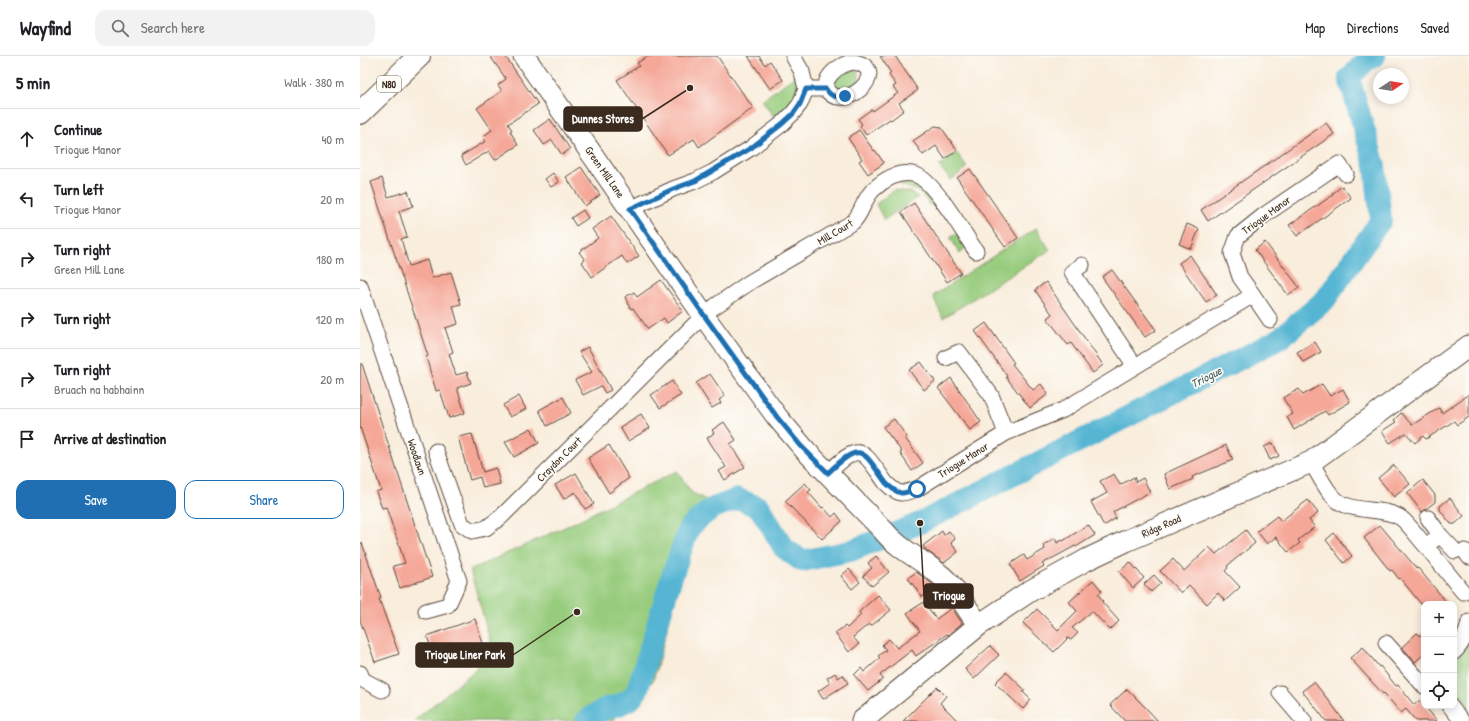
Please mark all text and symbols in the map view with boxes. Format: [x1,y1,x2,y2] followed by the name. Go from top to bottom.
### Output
[95,10,375,46] search box
[20,15,71,41] text: Wayfind
[109,17,131,39] icon: search
[141,17,205,38] text: Search here
[1305,18,1325,37] text: Map
[1347,18,1398,37] text: Directions
[1420,18,1449,37] text: Saved
[1373,68,1409,104] north arrow
[16,71,50,94] text: 5 min
[284,73,344,91] text: Walk · 380 m
[377,76,401,92] road number: N80
[836,87,854,105] route end
[564,107,642,131] callout: Dunnes Stores
[572,110,634,127] text: Dunnes Stores
[54,119,102,140] text: Continue
[16,128,38,150] icon: ahead
[321,130,344,148] text: 40 m
[54,140,121,158] text: Triogue Manor
[582,143,628,201] street label: Green Mill Lane
[54,179,104,200] text: Turn left
[16,188,38,210] icon: left
[320,190,344,208] text: 20 m
[1239,192,1294,237] street label: Triogue Manor
[54,200,121,218] text: Triogue Manor
[815,216,856,248] street label: Mill Court
[54,239,110,260] text: Turn right
[16,248,38,270] icon: right
[316,250,344,268] text: 180 m
[54,260,125,278] text: Green Mill Lane
[16,308,38,330] icon: right
[54,308,110,329] text: Turn right
[316,310,344,328] text: 120 m
[54,359,110,380] text: Turn right
[1188,361,1226,392] water label: Triogue
[16,368,38,390] icon: right
[320,370,344,388] text: 20 m
[54,380,144,398] text: Bruach na habhainn
[16,428,38,450] icon: arrive
[54,428,166,449] text: Arrive at destination
[533,433,585,485] street label: Craydon Court
[404,437,430,477] street label: Woodlawn
[935,439,992,481] street label: Triogue Manor
[16,480,176,519] button: Save
[184,480,344,519] button: Share
[908,480,926,498] route start
[1139,511,1183,541] street label: Ridge Road
[924,584,973,608] callout: Triogue
[932,587,966,605] text: Triogue
[1421,601,1457,709] map controls
[1421,601,1457,637] button: +
[1421,637,1457,673] button: −
[416,643,513,667] callout: Triogue Liner Park
[424,646,505,664] text: Triogue Liner Park
[1421,673,1457,709] button: locate

